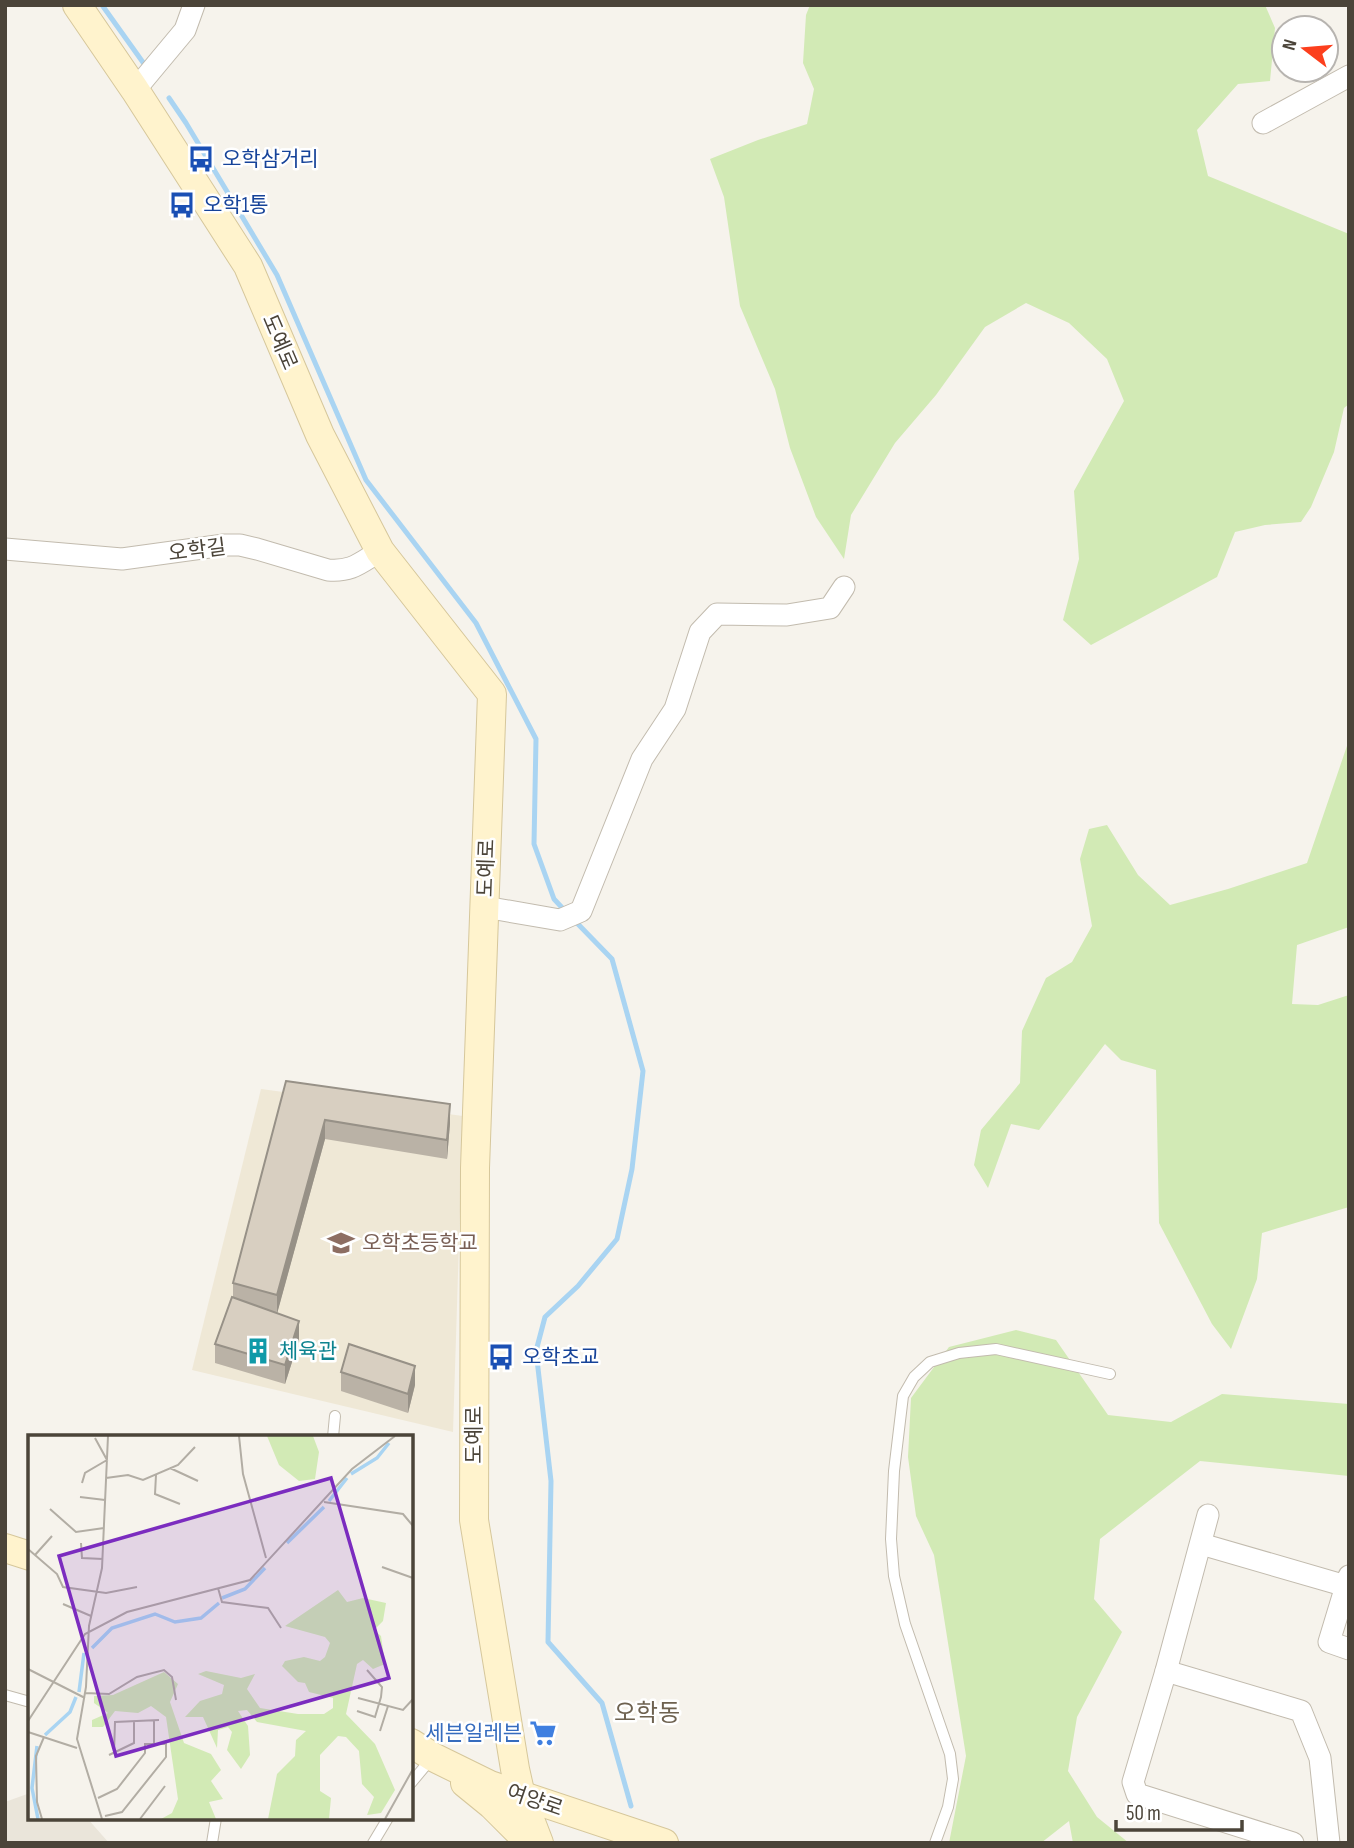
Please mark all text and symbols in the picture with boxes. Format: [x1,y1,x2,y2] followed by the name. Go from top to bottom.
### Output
[1270,14,1340,84] north arrow
[1278,37,1303,53] text: N
[186,144,216,174] bus stop icon: 오학삼거리
[222,147,319,172] place label: 오학삼거리
[167,190,197,220] bus stop icon: 오학1통
[203,193,268,218] place label: 오학1통
[257,311,302,374] street label: 도예로
[167,535,227,566] street label: 오학길
[473,839,500,897] street label: 도예로
[326,1228,356,1258] school or university icon: 오학초등학교
[362,1231,478,1256] place label: 오학초등학교
[243,1336,273,1366] building icon: 체육관
[279,1339,337,1364] place label: 체육관
[486,1342,516,1372] bus stop icon: 오학초교
[522,1345,599,1370] place label: 오학초교
[462,1406,487,1464] street label: 도예로
[28,1435,413,1820] inset map
[614,1699,680,1728] district label: 오학동
[528,1718,558,1748] supermarket icon: 세븐일레븐
[425,1721,522,1746] place label: 세븐일레븐
[503,1779,566,1822] street label: 여양로
[1116,1788,1242,1832] scale bar
[1126,1801,1161,1826] text: 50 m

